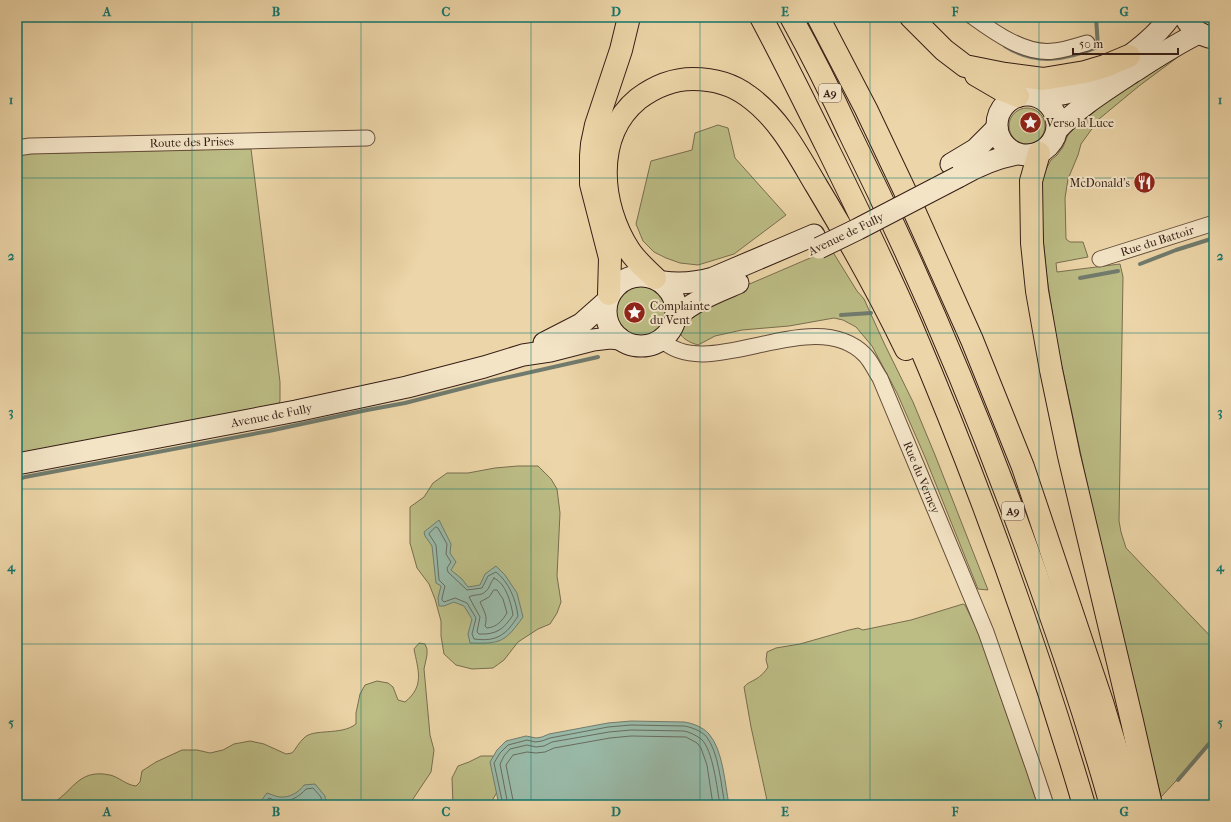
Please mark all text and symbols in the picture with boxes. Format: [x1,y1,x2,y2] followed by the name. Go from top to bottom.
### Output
[102,4,112,19] text: A
[272,4,281,19] text: B
[442,4,451,19] text: C
[611,4,621,19] text: D
[781,4,789,19] text: E
[951,4,959,19] text: F
[1119,4,1129,19] text: G
[1073,30,1178,56] scale bar
[1079,37,1103,51] text: 50 m
[819,84,841,102] road number: A9
[9,92,14,107] text: 1
[1218,92,1223,107] text: 1
[1017,110,1043,136] place icon: Verso la Luce
[1045,116,1114,130] place label: Verso la Luce
[149,134,235,150] street label: Route des Prises
[1132,170,1158,196] restaurant icon: McDonald's
[1070,176,1131,190] place label: McDonald's
[805,209,887,259] street label: Avenue de Fully
[1119,222,1197,259] street label: Rue du Battoir
[8,248,15,263] text: 2
[1217,248,1224,263] text: 2
[650,299,710,327] place label: Complainte du Vent
[622,300,648,326] place icon: Complainte du Vent
[229,401,314,430] street label: Avenue de Fully
[8,404,14,420] text: 3
[1217,404,1223,420] text: 3
[900,439,943,516] street label: Rue du Verney
[1002,502,1024,520] road number: A9
[6,559,16,575] text: 4
[1215,559,1225,575] text: 4
[8,715,14,730] text: 5
[1217,715,1223,730] text: 5
[102,804,112,819] text: A
[272,804,281,819] text: B
[442,804,451,819] text: C
[611,804,621,819] text: D
[781,804,789,819] text: E
[951,804,959,819] text: F
[1119,804,1129,819] text: G

